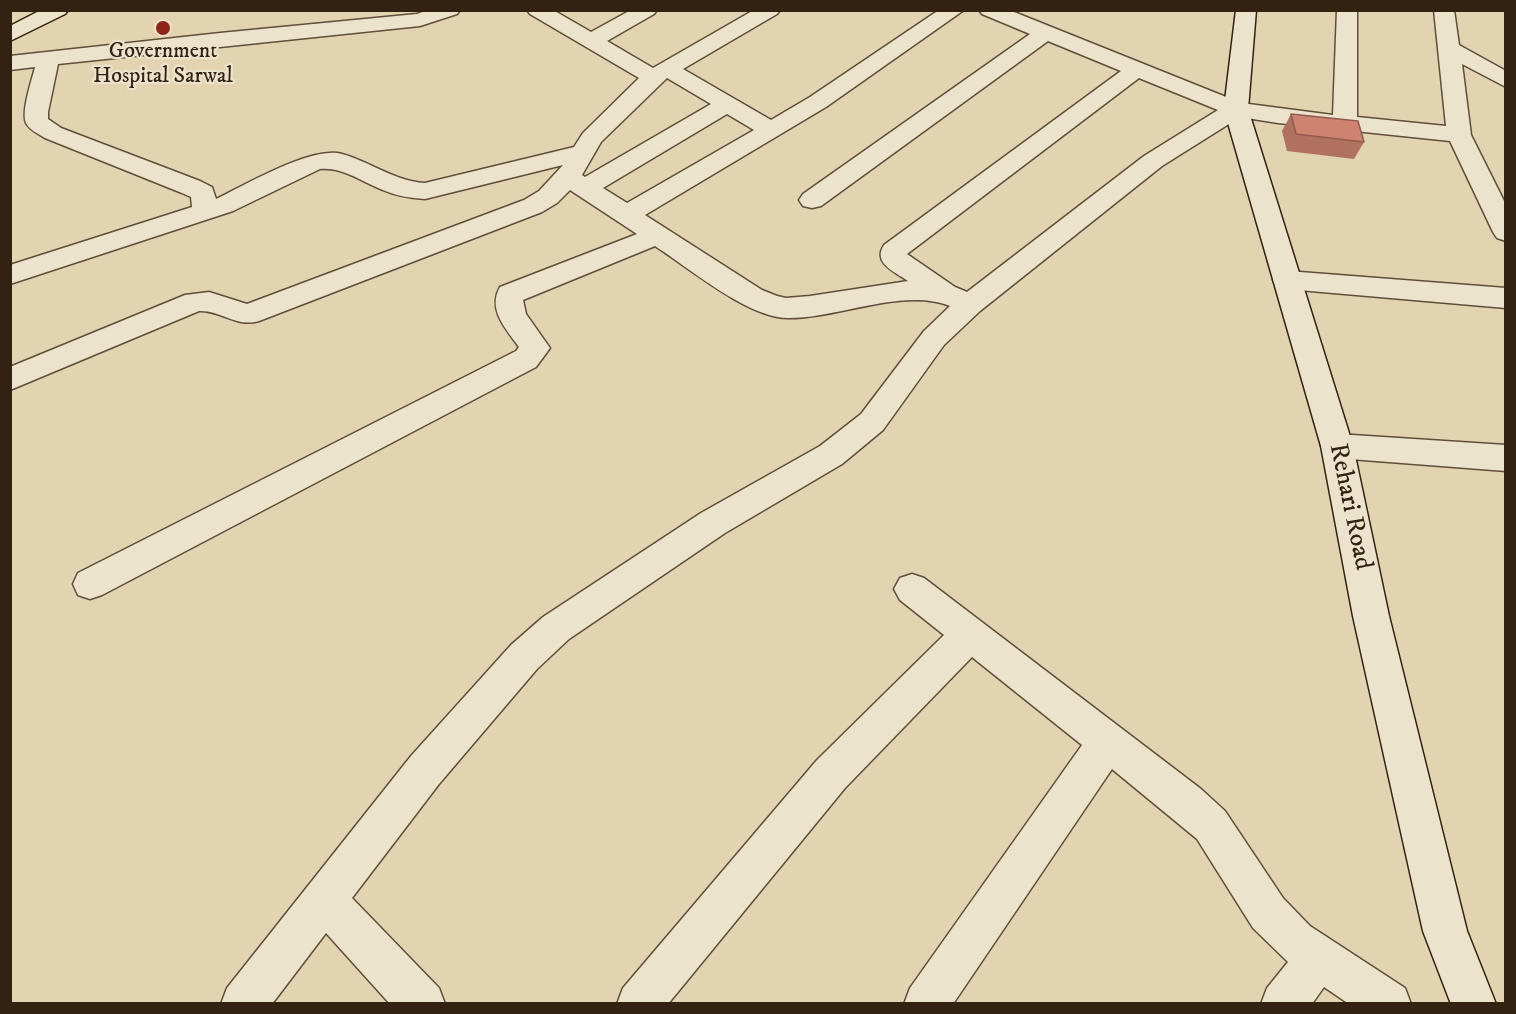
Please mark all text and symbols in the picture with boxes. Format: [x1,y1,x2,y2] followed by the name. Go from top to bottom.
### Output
[154,19,172,37] marker: Government Hospital Sarwal
[93,39,233,90] place label: Government Hospital Sarwal
[1320,441,1378,573] street label: Rehari Road

